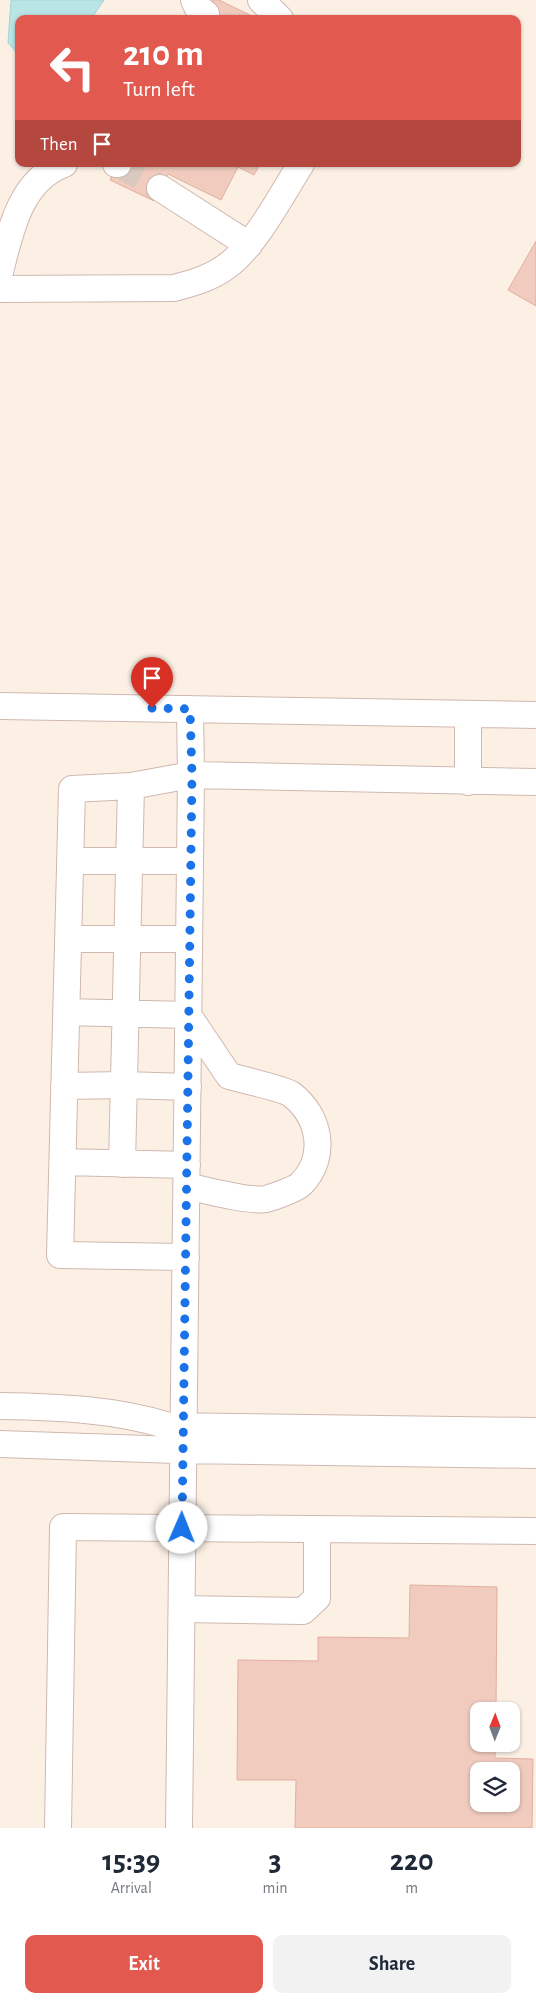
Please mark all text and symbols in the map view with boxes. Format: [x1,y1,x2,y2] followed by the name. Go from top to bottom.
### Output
[40,35,105,100] icon: left
[123,37,204,72] text: 210 m
[123,78,195,100] text: Turn left
[88,130,116,158] icon: arrive
[40,135,78,154] text: Then
[131,657,173,708] pin
[138,664,166,692] icon: arrive
[155,1501,207,1553] position arrow
[470,1702,520,1752] north arrow
[470,1702,520,1812] map controls
[470,1762,520,1812] button: layers
[102,1846,160,1876] text: 15:39
[269,1846,282,1876] text: 3
[390,1846,434,1876] text: 220
[111,1880,152,1896] text: Arrival
[263,1880,288,1896] text: min
[405,1880,418,1896] text: m
[25,1935,263,1993] button: Exit
[273,1935,511,1993] button: Share

